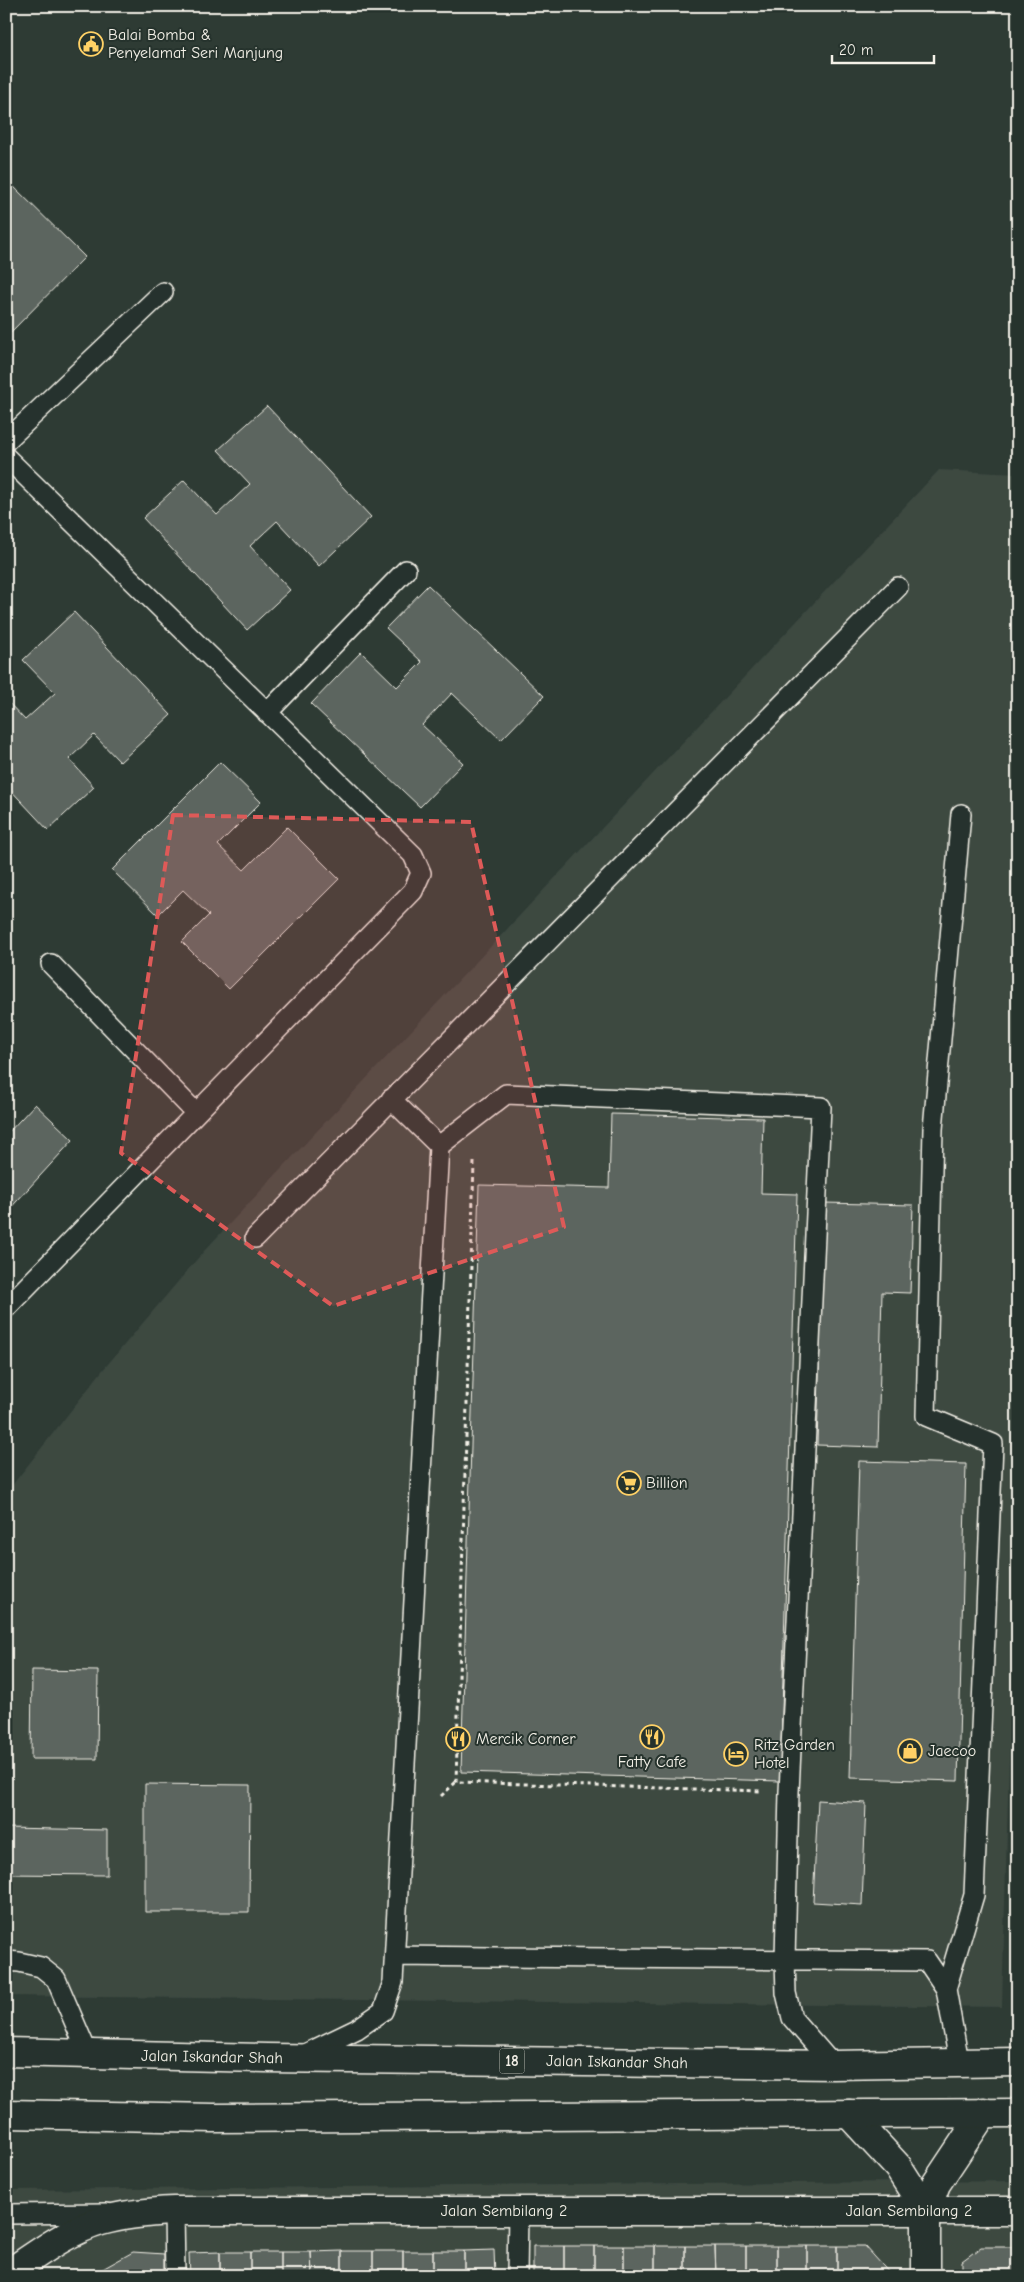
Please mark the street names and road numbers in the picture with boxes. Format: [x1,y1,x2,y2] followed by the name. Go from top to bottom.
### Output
[141,2047,283,2067] street label: Jalan Iskandar Shah
[500,2048,524,2074] road number: 18
[546,2052,688,2072] street label: Jalan Iskandar Shah
[441,2202,567,2220] street label: Jalan Sembilang 2
[846,2202,972,2220] street label: Jalan Sembilang 2

